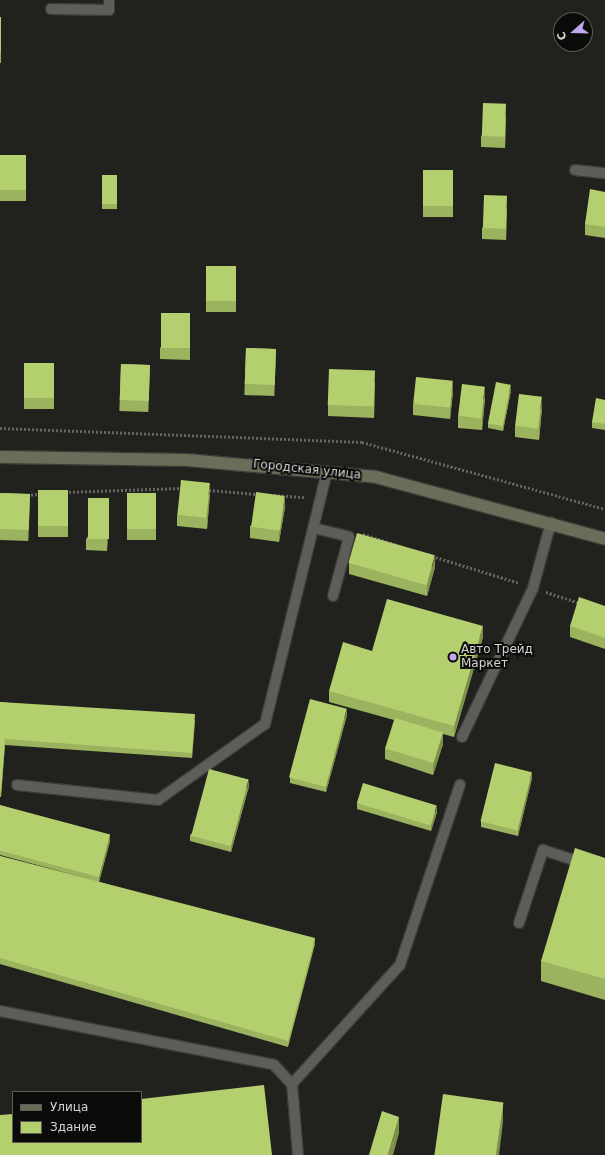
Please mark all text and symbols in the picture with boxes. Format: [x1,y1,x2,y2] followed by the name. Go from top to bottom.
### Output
[553,12,593,52] north arrow
[555,30,570,42] text: С
[252,457,362,483] street label: Городская улица
[461,643,533,671] place label: Авто Трейд Маркет
[448,652,458,662] marker: Авто Трейд Маркет
[12,1091,142,1143] legend
[50,1100,88,1114] text: Улица
[50,1120,96,1134] text: Здание

